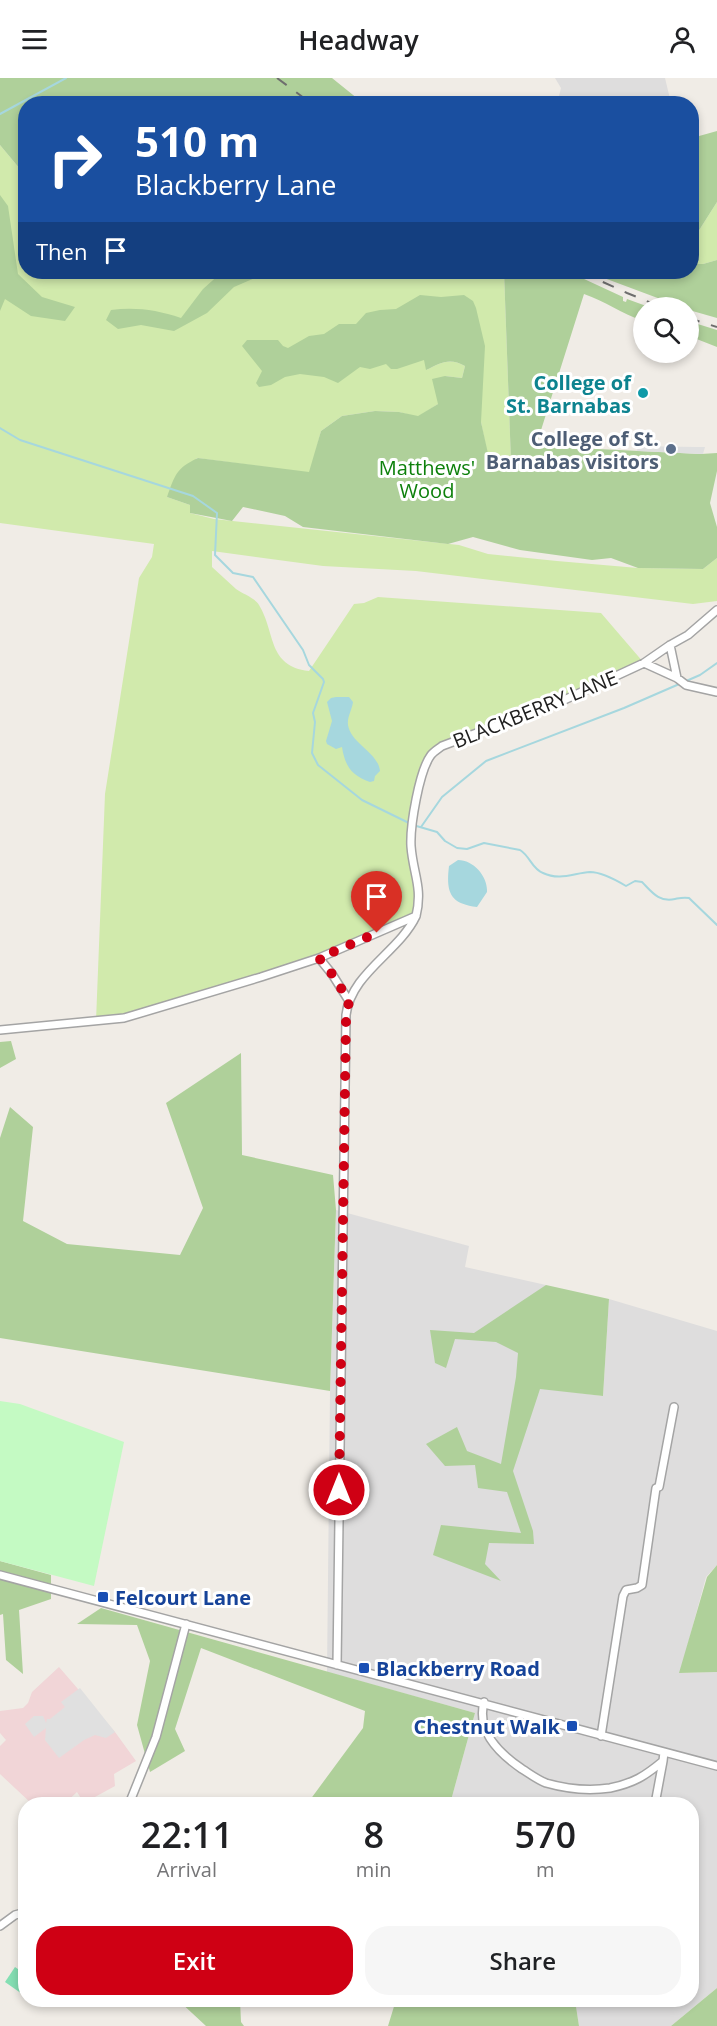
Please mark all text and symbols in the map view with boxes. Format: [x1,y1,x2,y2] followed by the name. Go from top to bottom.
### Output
[298,21,419,58] text: Headway
[18,23,51,56] icon: menu
[666,23,699,56] icon: person
[135,112,259,169] text: 510 m
[36,120,114,198] icon: right
[135,166,337,203] text: Blackberry Lane
[99,234,132,267] icon: arrive
[36,236,87,266] text: Then
[633,297,699,363] map controls
[633,297,699,363] button: search
[506,369,632,419] place label: College of St. Barnabas
[636,386,650,400] marker: College of St. Barnabas
[486,425,659,475] place label: College of St. Barnabas visitors
[664,442,678,456] marker: College of St. Barnabas visitors
[379,454,475,504] park label: Matthews' Wood
[449,664,621,754] street label: BLACKBERRY LANE
[351,871,402,933] pin
[360,880,393,913] icon: arrive
[307,1458,371,1522] position arrow
[115,1584,251,1611] place label: Felcourt Lane
[96,1590,110,1604] marker: Felcourt Lane
[376,1655,540,1682] place label: Blackberry Road
[357,1661,371,1675] marker: Blackberry Road
[414,1713,561,1740] place label: Chestnut Walk
[565,1719,579,1733] marker: Chestnut Walk
[141,1810,233,1859] text: 22:11
[363,1810,384,1859] text: 8
[514,1810,576,1859] text: 570
[157,1856,217,1883] text: Arrival
[356,1856,392,1883] text: min
[536,1856,555,1883] text: m
[36,1926,353,1995] button: Exit
[365,1926,681,1995] button: Share

